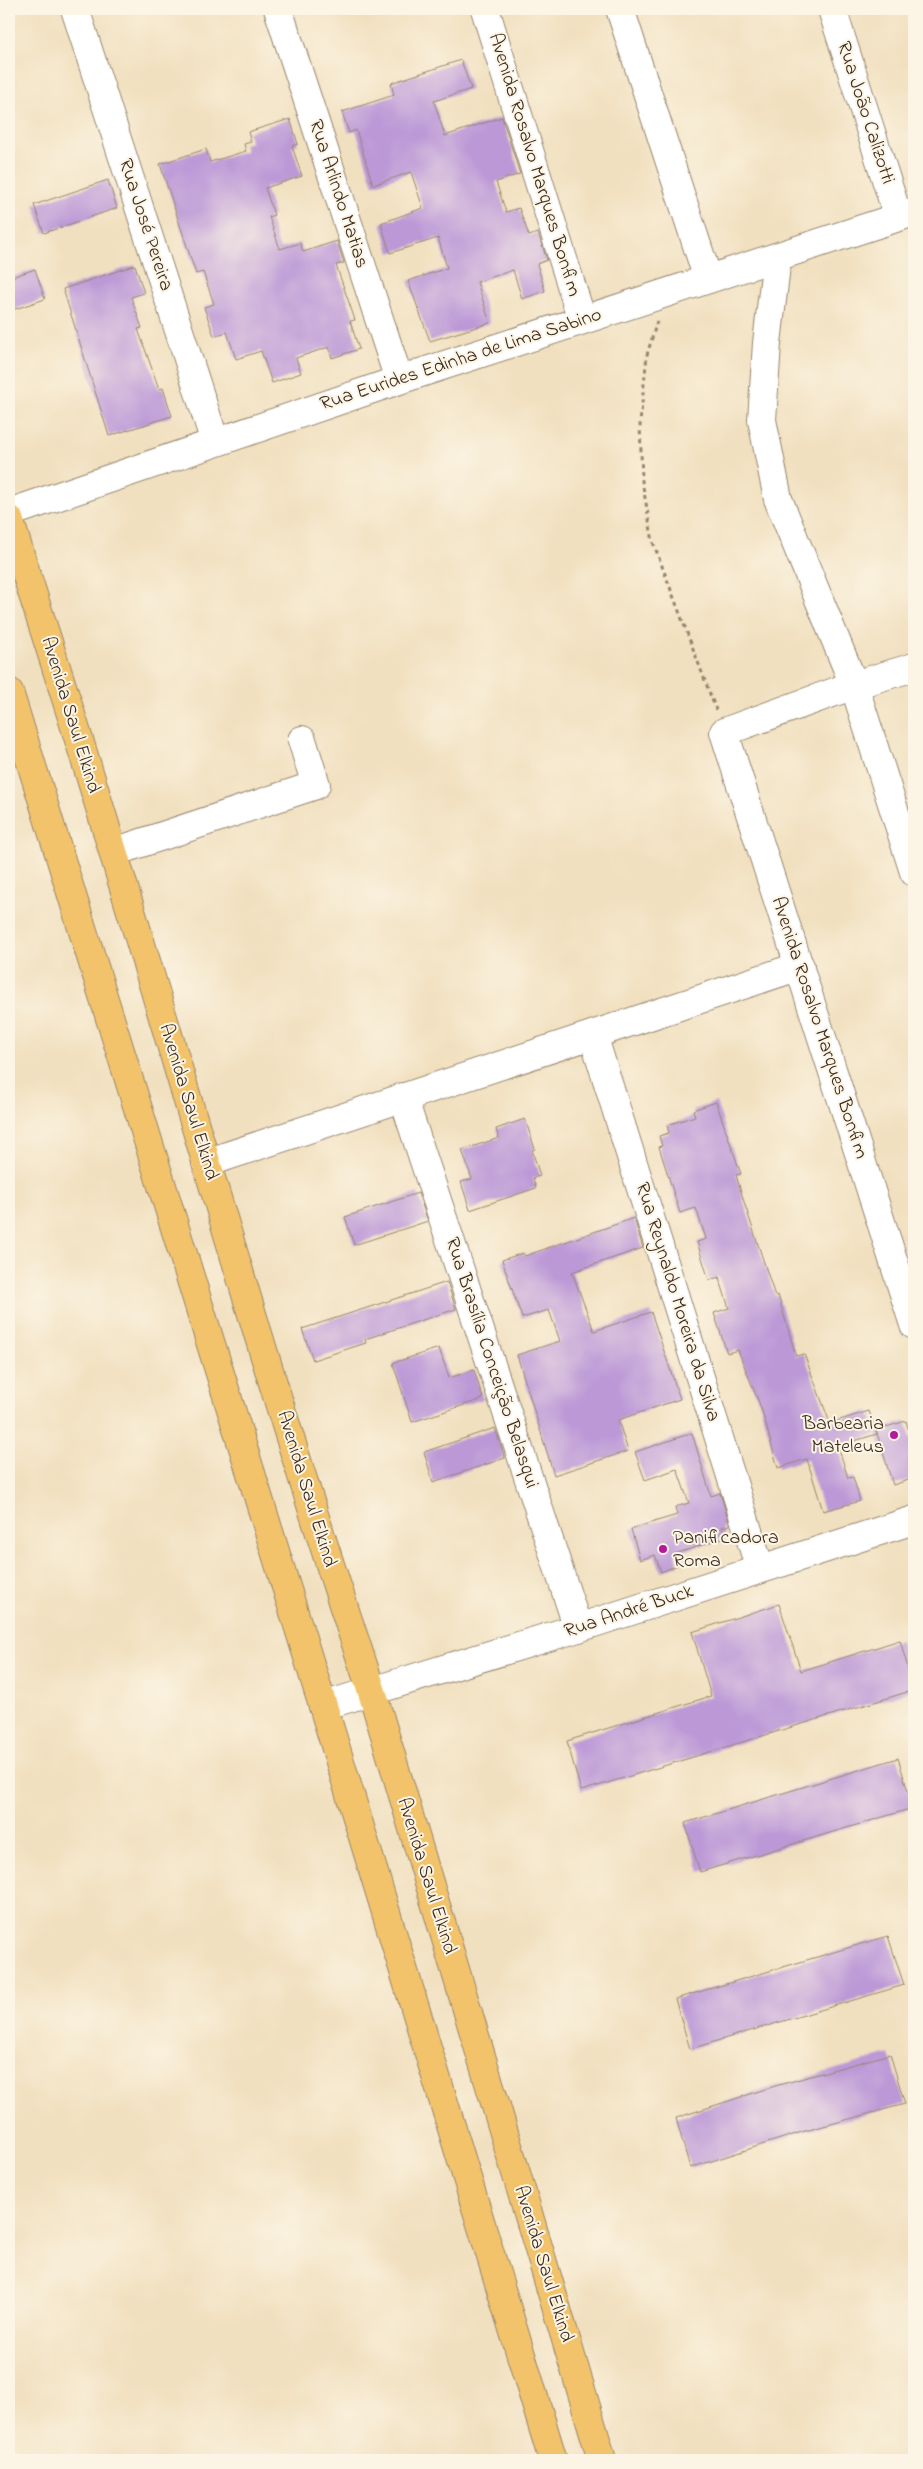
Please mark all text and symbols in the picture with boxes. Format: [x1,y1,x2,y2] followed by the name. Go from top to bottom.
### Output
[480,30,588,300] street label: Avenida Rosalvo Marques Bonfim
[828,38,902,188] street label: Rua João Calizotti
[300,116,376,272] street label: Rua Arlindo Matias
[110,155,180,295] street label: Rua José Pereira
[316,301,606,419] street label: Rua Eurides Edinha de Lima Sabino
[32,633,108,797] street label: Avenida Saul Elkind
[763,893,875,1163] street label: Avenida Rosalvo Marques Bonfim
[150,1020,226,1184] street label: Avenida Saul Elkind
[627,1179,727,1425] street label: Rua Reynaldo Moreira da Silva
[437,1234,545,1492] street label: Rua Brasília Conceição Belasqui
[268,1407,344,1571] street label: Avenida Saul Elkind
[802,1410,884,1462] place label: Barbearia Mateleus
[888,1429,900,1441] marker: Barbearia Mateleus
[673,1524,779,1576] place label: Panificadora Roma
[657,1543,669,1555] marker: Panificadora Roma
[561,1577,698,1647] street label: Rua André Buck
[388,1794,464,1958] street label: Avenida Saul Elkind
[505,2182,581,2346] street label: Avenida Saul Elkind

